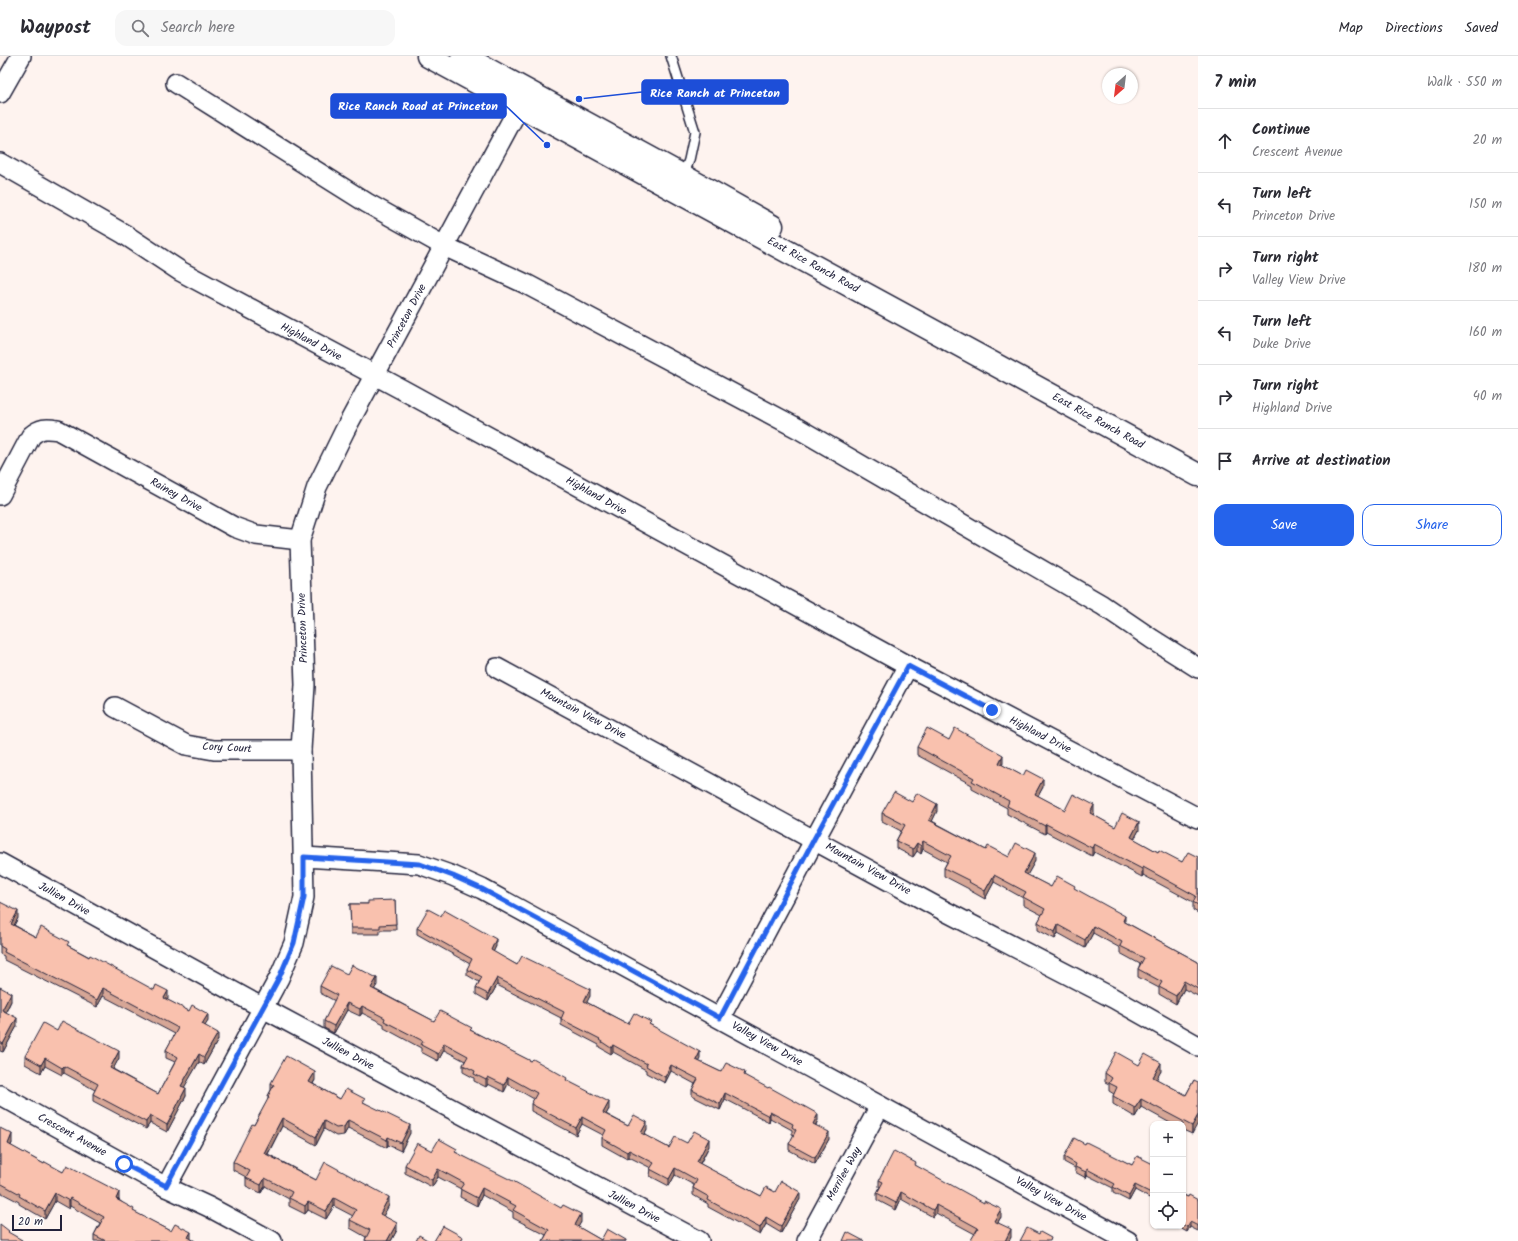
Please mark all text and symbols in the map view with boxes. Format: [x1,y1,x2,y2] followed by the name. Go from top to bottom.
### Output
[115,10,395,46] search box
[20,13,91,43] text: Waypost
[161,16,235,40] text: Search here
[129,17,151,39] icon: search
[1338,17,1363,39] text: Map
[1385,17,1443,39] text: Directions
[1465,17,1498,39] text: Saved
[1102,68,1138,104] north arrow
[1214,69,1256,96] text: 7 min
[1427,72,1502,93] text: Walk · 550 m
[642,80,788,104] callout: Rice Ranch at Princeton
[650,84,780,103] text: Rice Ranch at Princeton
[331,94,506,118] callout: Rice Ranch Road at Princeton
[338,97,498,116] text: Rice Ranch Road at Princeton
[1252,118,1310,142] text: Continue
[1214,130,1236,152] icon: ahead
[1472,130,1502,151] text: 20 m
[1252,142,1343,163] text: Crescent Avenue
[1252,182,1312,206] text: Turn left
[1214,194,1236,216] icon: left
[1469,194,1502,215] text: 150 m
[1252,206,1335,227] text: Princeton Drive
[764,232,863,298] street label: East Rice Ranch Road
[1252,246,1319,270] text: Turn right
[1214,258,1236,280] icon: right
[1468,258,1502,279] text: 180 m
[1252,270,1345,291] text: Valley View Drive
[383,281,431,351] street label: Princeton Drive
[1252,310,1312,334] text: Turn left
[277,318,345,366] street label: Highland Drive
[1214,322,1236,344] icon: left
[1469,322,1502,343] text: 160 m
[1252,334,1311,355] text: Duke Drive
[1252,374,1319,398] text: Turn right
[1214,386,1236,408] icon: right
[1473,386,1502,407] text: 40 m
[1049,388,1148,454] street label: East Rice Ranch Road
[1252,398,1332,419] text: Highland Drive
[1252,449,1391,473] text: Arrive at destination
[1214,450,1236,472] icon: arrive
[562,472,630,520] street label: Highland Drive
[146,473,206,517] street label: Rainey Drive
[1214,504,1354,546] button: Save
[1362,504,1502,546] button: Share
[293,592,313,663] street label: Princeton Drive
[537,684,629,744] street label: Mountain View Drive
[983,701,1001,719] route end
[1006,712,1074,758] street label: Highland Drive
[202,738,253,758] street label: Cory Court
[822,838,914,900] street label: Mountain View Drive
[35,877,93,921] street label: Jullien Drive
[728,1017,806,1071] street label: Valley View Drive
[319,1033,377,1075] street label: Jullien Drive
[34,1109,110,1161] street label: Crescent Avenue
[1150,1121,1186,1229] map controls
[1150,1121,1186,1157] button: +
[822,1143,867,1204] street label: Merrilee Way
[115,1155,133,1173] route start
[1150,1157,1186,1193] button: −
[1012,1172,1090,1226] street label: Valley View Drive
[605,1186,663,1228] street label: Jullien Drive
[1150,1193,1186,1229] button: locate
[12,1213,62,1232] scale bar
[18,1213,43,1231] text: 20 m

